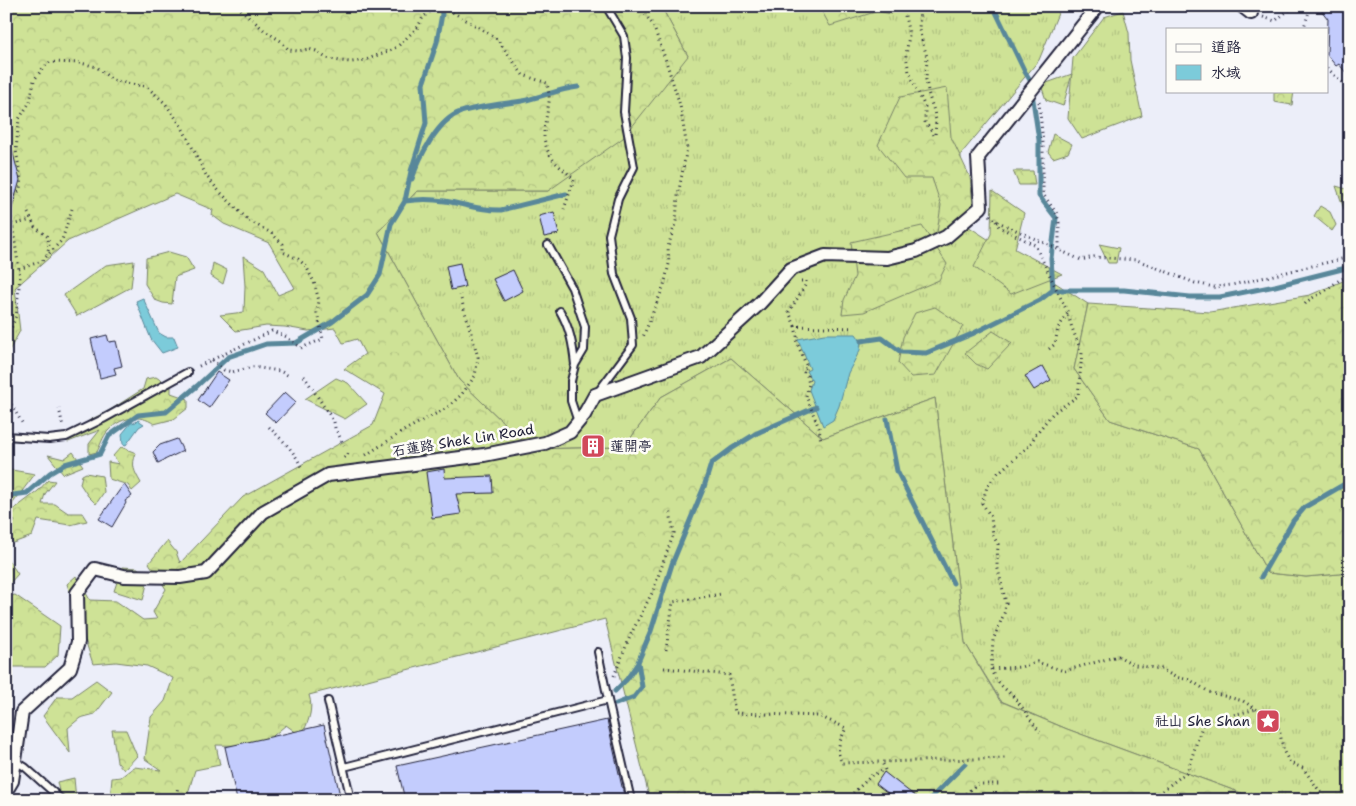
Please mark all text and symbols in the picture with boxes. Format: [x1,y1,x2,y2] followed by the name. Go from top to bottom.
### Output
[1166,28,1328,92] legend
[1211,37,1241,57] text: 道路
[1211,63,1241,83] text: 水域
[391,420,535,460] street label: 石蓮路 Shek Lin Road
[580,433,606,459] building icon: 蓮開亭
[610,437,652,455] place label: 蓮開亭
[1255,708,1281,734] place icon: 社山 She Shan
[1155,712,1250,730] place label: 社山 She Shan

